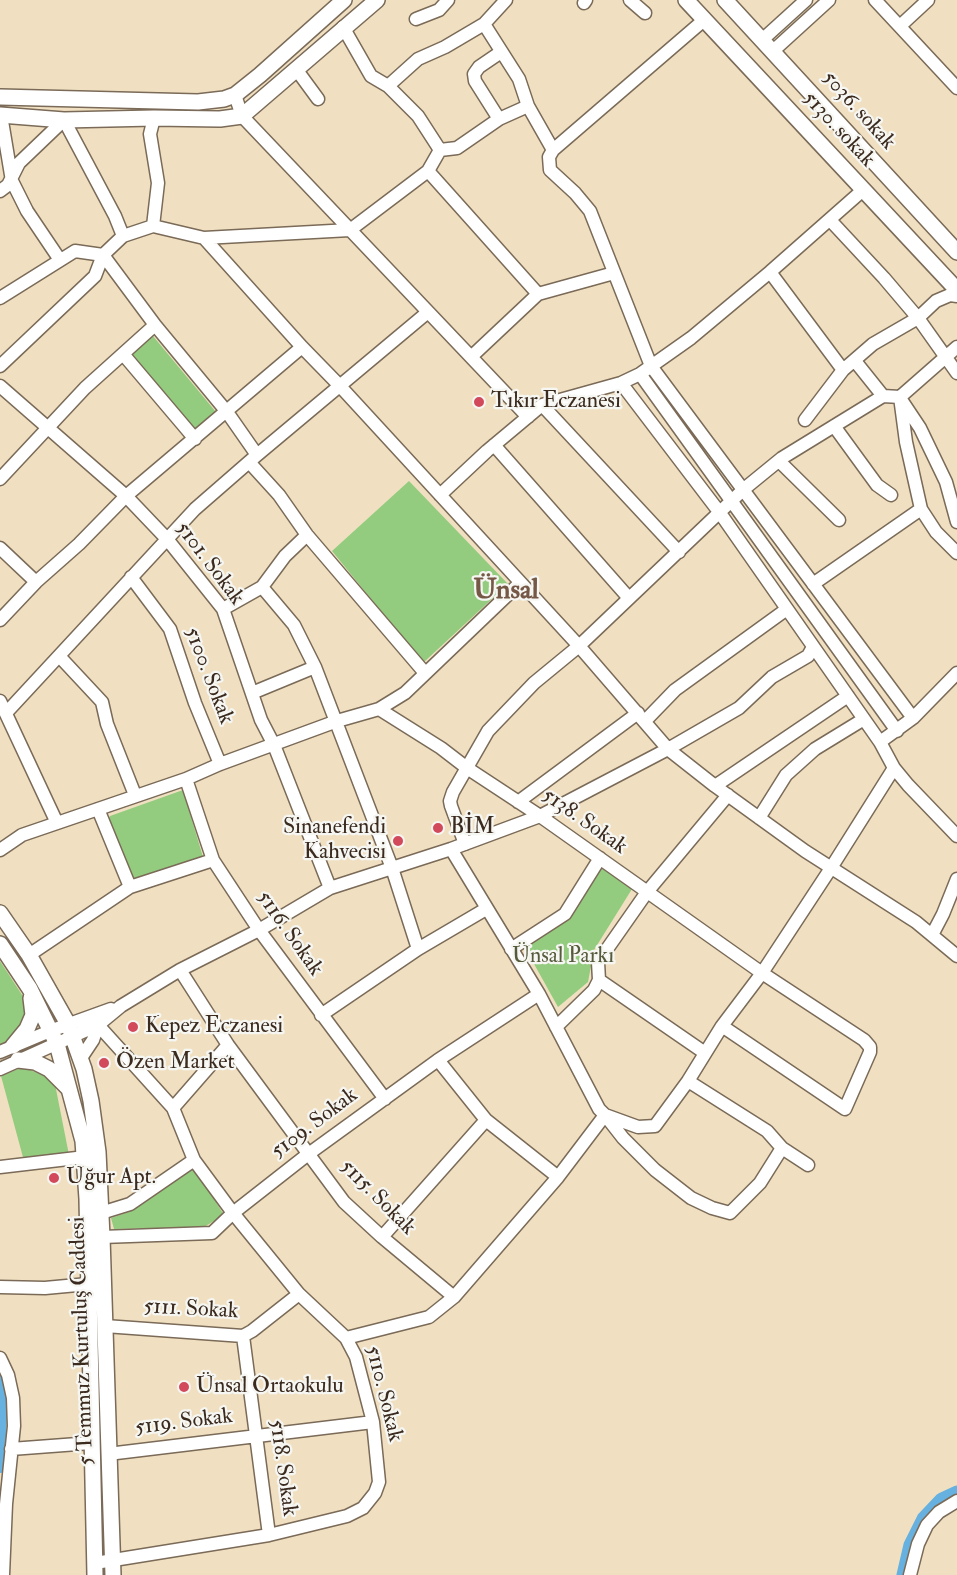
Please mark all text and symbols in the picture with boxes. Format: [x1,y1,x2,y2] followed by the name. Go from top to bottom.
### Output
[816,66,900,156] street label: 5036. sokak
[796,87,880,173] street label: 5130. sokak
[491,389,621,415] place label: Tıkır Eczanesi
[472,395,486,409] marker: Tıkır Eczanesi
[169,517,249,611] street label: 5101. Sokak
[473,575,539,609] district label: Ünsal
[177,624,239,728] street label: 5100. Sokak
[536,783,632,861] street label: 5138. Sokak
[283,815,386,866] place label: Sinanefendi Kahvecisi
[450,815,495,841] place label: BİM
[431,821,445,835] marker: BİM
[391,834,405,848] marker: Sinanefendi Kahvecisi
[250,886,328,982] street label: 5116. Sokak
[512,944,614,970] park label: Ünsal Parkı
[145,1014,283,1040] place label: Kepez Eczanesi
[126,1020,140,1034] marker: Kepez Eczanesi
[116,1050,235,1076] place label: Özen Market
[97,1056,111,1070] marker: Özen Market
[267,1083,363,1165] street label: 5109. Sokak
[334,1155,420,1241] street label: 5115. Sokak
[66,1165,156,1191] place label: Uğur Apt.
[47,1171,61,1185] marker: Uğur Apt.
[65,1216,101,1466] street label: 5 Temmuz Kurtuluş Caddesi
[143,1294,239,1326] street label: 5111. Sokak
[358,1343,408,1445] street label: 5110. Sokak
[196,1374,344,1400] place label: Ünsal Ortaokulu
[177,1380,191,1394] marker: Ünsal Ortaokulu
[134,1404,234,1442] street label: 5119. Sokak
[262,1418,302,1518] street label: 5118. Sokak

